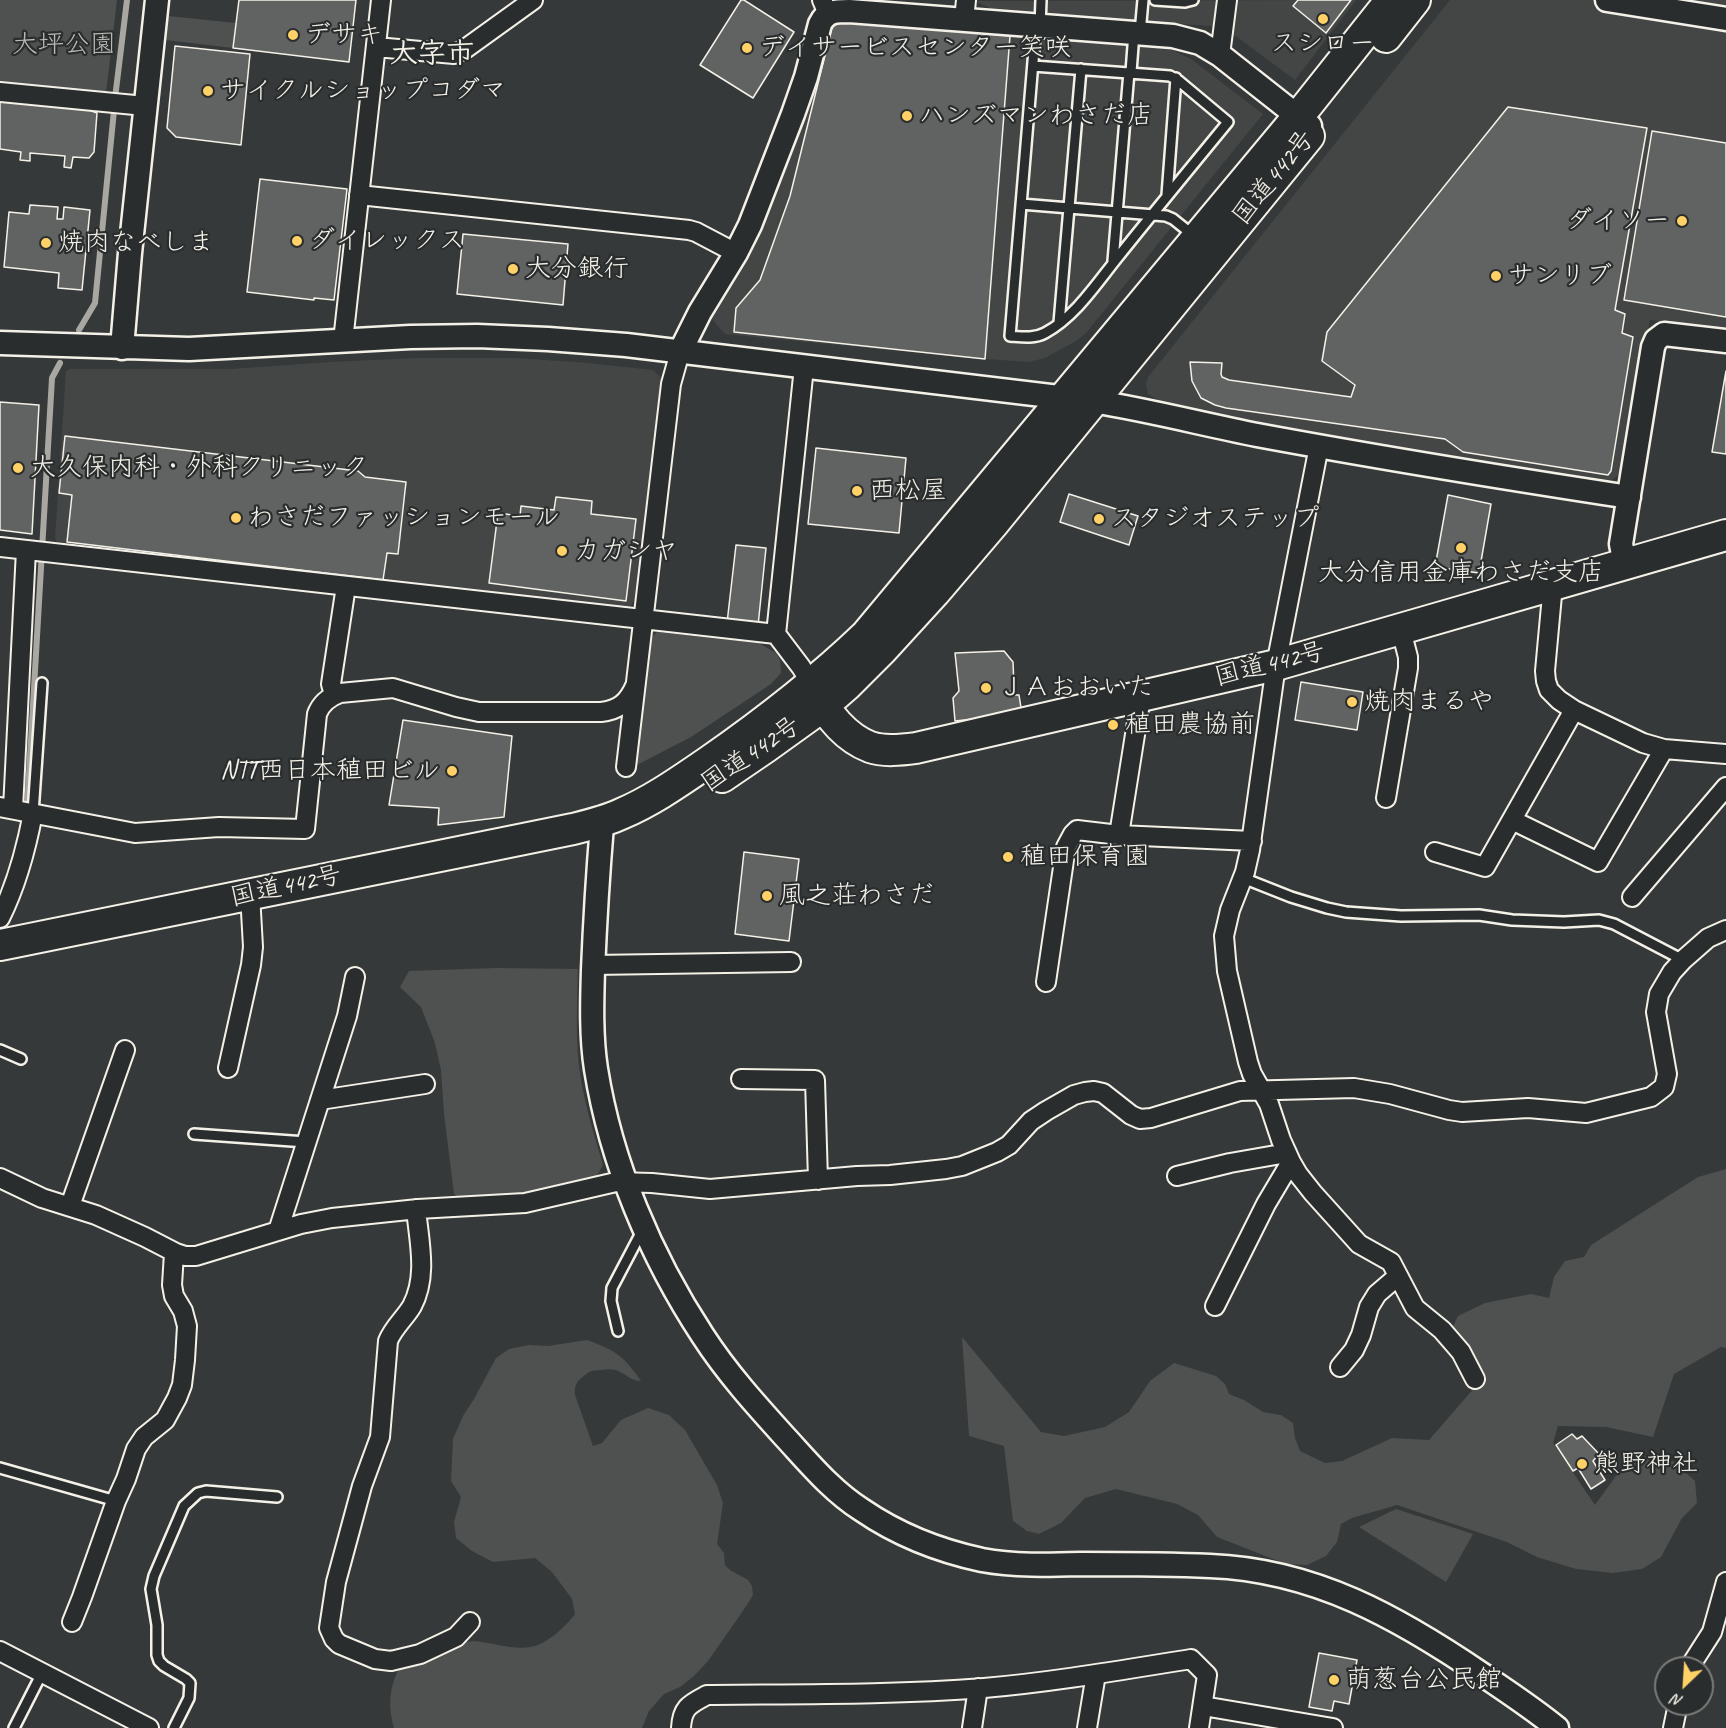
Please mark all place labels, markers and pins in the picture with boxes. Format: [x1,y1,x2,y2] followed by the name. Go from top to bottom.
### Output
[1316,12,1330,26] marker: スシロー
[305,19,383,51] place label: デサキ
[286,28,300,42] marker: デサキ
[1271,28,1375,60] place label: スシロー
[759,32,1071,64] place label: デイサービスセンター笑咲
[740,41,754,55] marker: デイサービスセンター笑咲
[220,75,506,107] place label: サイクルショップコダマ
[201,84,215,98] marker: サイクルショップコダマ
[919,100,1153,132] place label: ハンズマンわさだ店
[900,109,914,123] marker: ハンズマンわさだ店
[1566,205,1670,237] place label: ダイソー
[1675,214,1689,228] marker: ダイソー
[309,225,465,257] place label: ダイレックス
[58,227,214,259] place label: 焼肉なべしま
[290,234,304,248] marker: ダイレックス
[39,236,53,250] marker: 焼肉なべしま
[525,253,629,285] place label: 大分銀行
[1508,260,1612,292] place label: サンリブ
[506,262,520,276] marker: 大分銀行
[1489,269,1503,283] marker: サンリブ
[30,452,368,484] place label: 大久保内科・外科クリニック
[11,461,25,475] marker: 大久保内科・外科クリニック
[869,475,947,507] place label: 西松屋
[850,484,864,498] marker: 西松屋
[248,502,560,534] place label: わさだファッションモール
[1111,503,1319,535] place label: スタジオステップ
[229,511,243,525] marker: わさだファッションモール
[1092,512,1106,526] marker: スタジオステップ
[574,535,678,567] place label: カガシヤ
[1454,541,1468,555] marker: 大分信用金庫わさだ支店
[555,544,569,558] marker: カガシヤ
[1318,557,1604,589] place label: 大分信用金庫わさだ支店
[998,672,1154,704] place label: ＪＡおおいた
[979,681,993,695] marker: ＪＡおおいた
[1364,686,1494,718] place label: 焼肉まるや
[1345,695,1359,709] marker: 焼肉まるや
[1125,709,1255,741] place label: 稙田農協前
[1106,718,1120,732] marker: 稙田農協前
[220,755,440,787] place label: NTT西日本稙田ビル
[445,764,459,778] marker: NTT西日本稙田ビル
[1020,841,1150,873] place label: 稙田保育園
[1001,850,1015,864] marker: 稙田保育園
[779,880,935,912] place label: 風之荘わさだ
[760,889,774,903] marker: 風之荘わさだ
[1594,1448,1698,1480] place label: 熊野神社
[1575,1457,1589,1471] marker: 熊野神社
[1346,1664,1502,1696] place label: 萌葱台公民館
[1327,1673,1341,1687] marker: 萌葱台公民館

